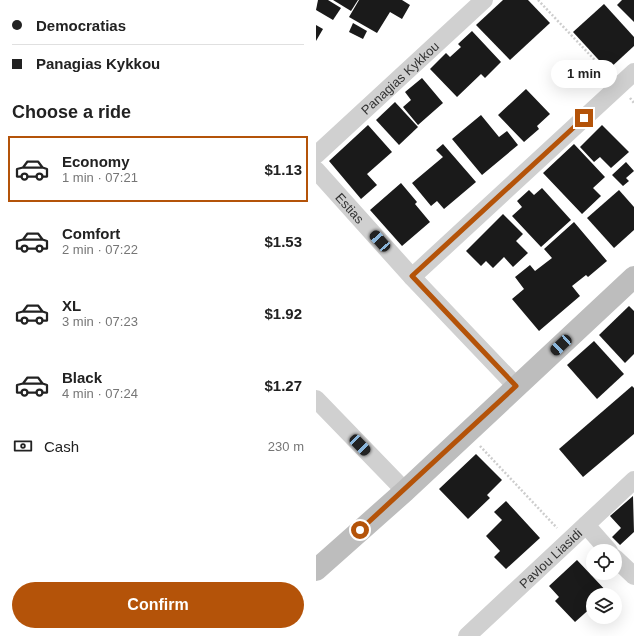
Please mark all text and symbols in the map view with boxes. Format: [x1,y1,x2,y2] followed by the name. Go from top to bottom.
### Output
[36,17,126,34] text: Democratias
[358,38,442,117] street label: Panagias Kykkou
[36,55,160,72] text: Panagias Kykkou
[551,60,617,88] callout: 1 min
[567,66,601,81] text: 1 min
[12,102,131,122] text: Choose a ride
[575,109,593,127] route end
[14,151,50,187] icon: car
[62,153,130,170] text: Economy
[264,161,302,178] text: $1.13
[62,170,138,185] text: 1 min · 07:21
[333,190,368,227] street label: Estias
[14,223,50,259] icon: car
[62,225,120,242] text: Comfort
[368,228,392,254] car
[264,233,302,250] text: $1.53
[62,242,138,257] text: 2 min · 07:22
[14,295,50,331] icon: car
[62,297,81,314] text: XL
[264,305,302,322] text: $1.92
[62,314,138,329] text: 3 min · 07:23
[548,332,574,358] car
[14,367,50,403] icon: car
[62,369,102,386] text: Black
[264,377,302,394] text: $1.27
[62,386,138,401] text: 4 min · 07:24
[347,432,373,458] car
[12,435,34,457] icon: cash
[44,438,79,455] text: Cash
[268,439,304,454] text: 230 m
[351,521,369,539] route start
[516,525,585,591] street label: Pavlou Liasidi
[586,544,622,624] map controls
[586,544,622,580] button: locate
[12,582,304,628] button: Confirm
[586,588,622,624] button: layers

